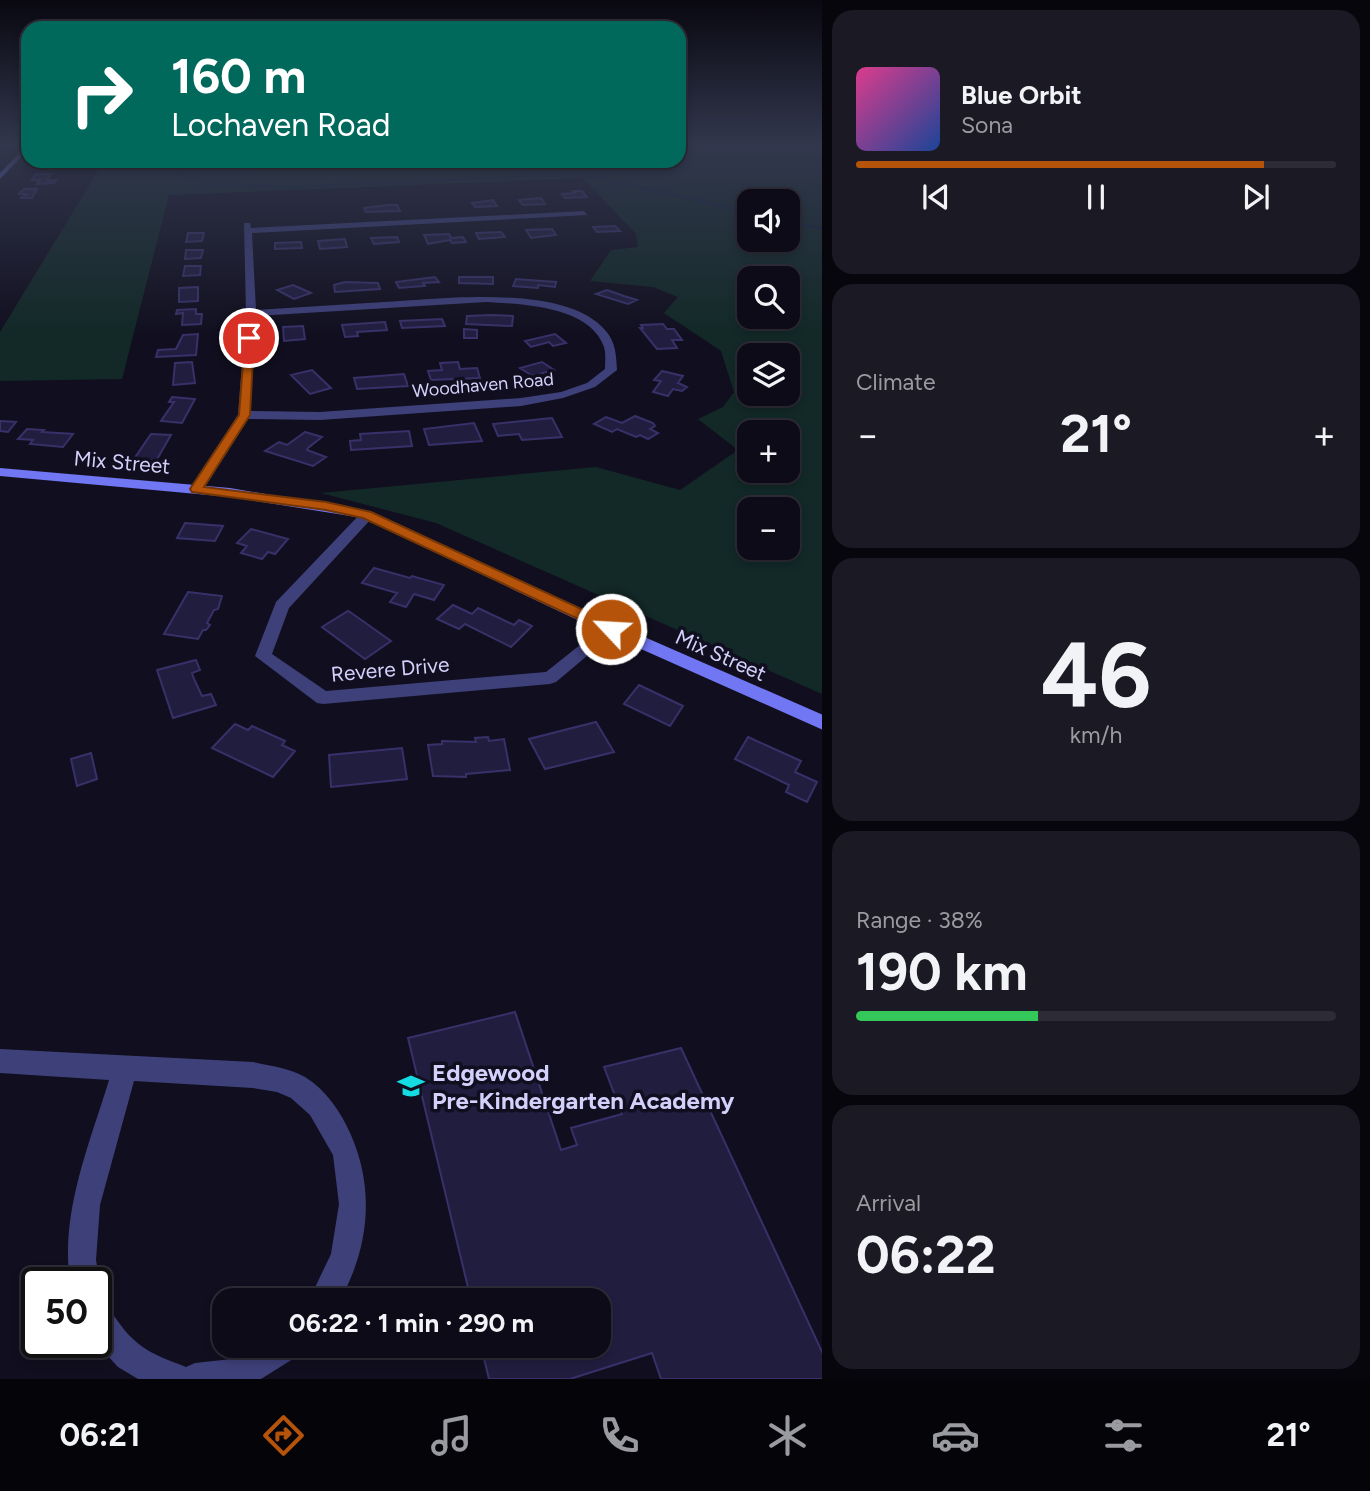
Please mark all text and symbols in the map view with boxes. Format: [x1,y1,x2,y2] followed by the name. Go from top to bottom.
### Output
[171,46,306,105] text: 160 m
[56,49,147,140] icon: right
[961,79,1082,111] text: Blue Orbit
[171,106,391,144] text: Lochaven Road
[961,111,1013,139] text: Sona
[917,178,955,216] icon: previous
[1077,178,1115,216] icon: pause
[1237,178,1275,216] icon: next
[737,189,800,560] map controls
[737,189,800,252] button: sound
[737,266,800,329] button: search
[219,308,279,368] pin
[230,319,268,357] icon: arrive
[737,343,800,406] button: layers
[411,368,555,402] street label: Woodhaven Road
[856,368,935,396] text: Climate
[1060,403,1132,465] text: 21°
[856,412,880,458] text: −
[1312,412,1336,458] text: +
[737,420,800,483] button: +
[73,445,171,479] street label: Mix Street
[737,497,800,560] button: −
[574,592,648,666] position arrow
[1041,621,1151,730] text: 46
[672,624,770,686] street label: Mix Street
[330,651,450,687] street label: Revere Drive
[1070,721,1122,749] text: km/h
[856,906,983,934] text: Range · 38%
[856,941,1028,1003] text: 190 km
[432,1058,735,1115] place label: Edgewood Pre-Kindergarten Academy
[396,1071,426,1101] school or university icon: Edgewood Pre-Kindergarten Academy
[856,1189,921,1217] text: Arrival
[856,1224,996,1286] text: 06:22
[21,1267,112,1358] speed limit sign: 50
[289,1307,534,1339] text: 06:22 · 1 min · 290 m
[259,1411,308,1460] icon: directions
[427,1411,476,1460] icon: music
[595,1411,644,1460] icon: phone
[763,1411,812,1460] icon: climate
[931,1411,980,1460] icon: car
[1099,1411,1148,1460] icon: filters
[59,1416,140,1454] text: 06:21
[1266,1416,1311,1454] text: 21°

